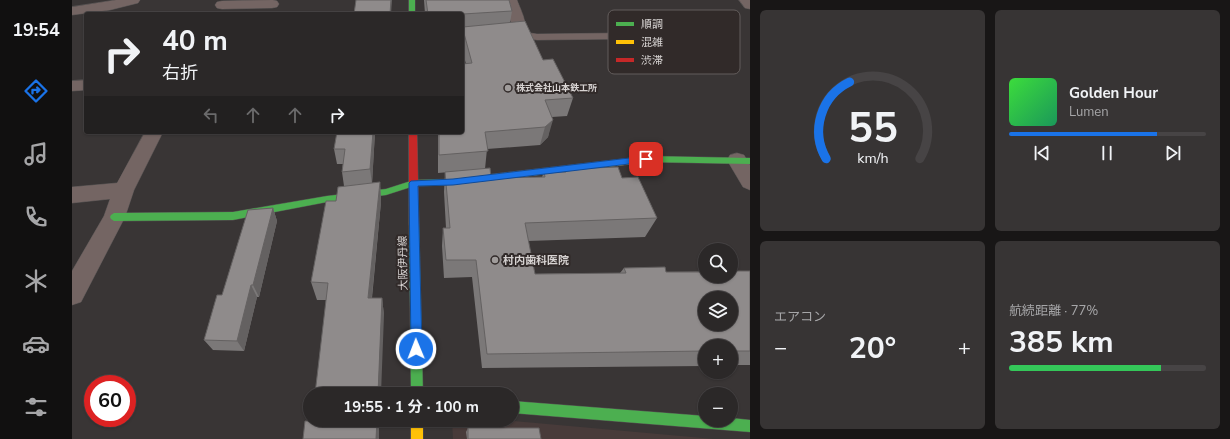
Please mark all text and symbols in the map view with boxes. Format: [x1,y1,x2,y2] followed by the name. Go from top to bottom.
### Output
[608,10,740,74] legend
[641,17,663,32] text: 順調
[12,18,60,42] text: 19:54
[162,22,228,60] text: 40 m
[96,28,148,80] icon: right
[641,35,663,50] text: 混雑
[641,53,663,68] text: 渋滞
[162,61,198,85] text: 右折
[22,77,50,105] icon: directions
[516,82,597,94] place label: 株式会社山本鉄工所
[503,83,513,93] marker: 株式会社山本鉄工所
[1069,83,1158,103] text: Golden Hour
[848,99,897,156] text: 55
[1069,103,1109,121] text: Lumen
[200,104,222,126] icon: left
[242,104,264,126] icon: ahead
[284,104,306,126] icon: ahead
[326,104,348,126] icon: right
[22,140,50,168] icon: music
[629,142,663,176] pin
[1031,142,1053,164] icon: previous
[1096,142,1118,164] icon: pause
[1162,142,1184,164] icon: next
[635,148,657,170] icon: arrive
[857,148,888,167] text: km/h
[22,203,50,231] icon: phone
[395,235,411,291] street label: 大阪伊丹線
[698,243,738,427] map controls
[698,243,738,283] button: search
[503,253,569,268] place label: 村内歯科医院
[490,255,500,265] marker: 村内歯科医院
[22,267,50,295] icon: climate
[698,291,738,331] button: layers
[1009,302,1098,320] text: 航続距離 · 77%
[774,308,826,326] text: エアコン
[1009,322,1114,363] text: 385 km
[395,328,437,370] position arrow
[849,328,896,369] text: 20°
[22,330,50,358] icon: car
[774,333,787,363] text: −
[958,333,971,363] text: +
[698,339,738,379] button: +
[84,375,136,427] speed limit sign: 60
[698,387,738,427] button: −
[22,393,50,421] icon: filters
[343,397,479,417] text: 19:55 · 1 分 · 100 m

